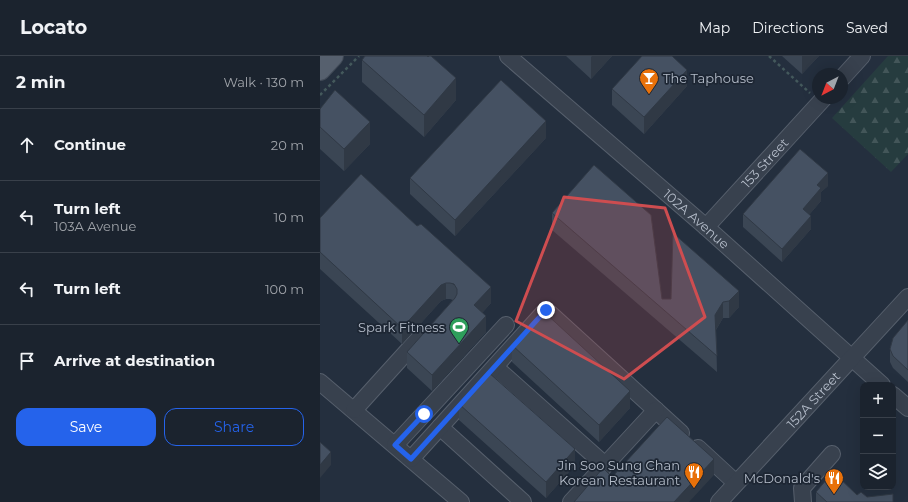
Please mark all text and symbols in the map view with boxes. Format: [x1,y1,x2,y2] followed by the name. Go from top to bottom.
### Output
[20,16,87,39] text: Locato
[699,19,730,37] text: Map
[752,19,824,37] text: Directions
[846,19,888,37] text: Saved
[638,67,660,95] bar icon: The Taphouse
[812,68,848,104] north arrow
[663,70,754,86] place label: The Taphouse
[16,72,66,92] text: 2 min
[223,74,304,90] text: Walk · 130 m
[16,134,38,156] icon: ahead
[738,134,792,191] street label: 153 Street
[54,135,126,154] text: Continue
[271,137,304,153] text: 20 m
[660,186,733,252] street label: 102A Avenue
[54,199,121,218] text: Turn left
[16,206,38,228] icon: left
[274,209,304,225] text: 10 m
[54,218,136,234] text: 103A Avenue
[16,278,38,300] icon: left
[54,279,121,298] text: Turn left
[265,281,304,297] text: 100 m
[537,301,555,319] route end
[448,316,470,344] sports icon: Spark Fitness
[358,319,445,335] place label: Spark Fitness
[16,350,38,372] icon: arrive
[54,351,215,370] text: Arrive at destination
[783,368,843,432] street label: 152A Street
[860,382,896,490] map controls
[860,382,896,418] button: +
[415,405,433,423] route start
[16,408,156,446] button: Save
[164,408,304,446] button: Share
[860,418,896,454] button: −
[860,454,896,490] button: layers
[557,457,680,488] place label: Jin Soo Sung Chan Korean Restaurant
[683,461,705,489] restaurant icon: Jin Soo Sung Chan Korean Restaurant
[823,467,845,495] restaurant icon: McDonald's
[744,470,820,486] place label: McDonald's

